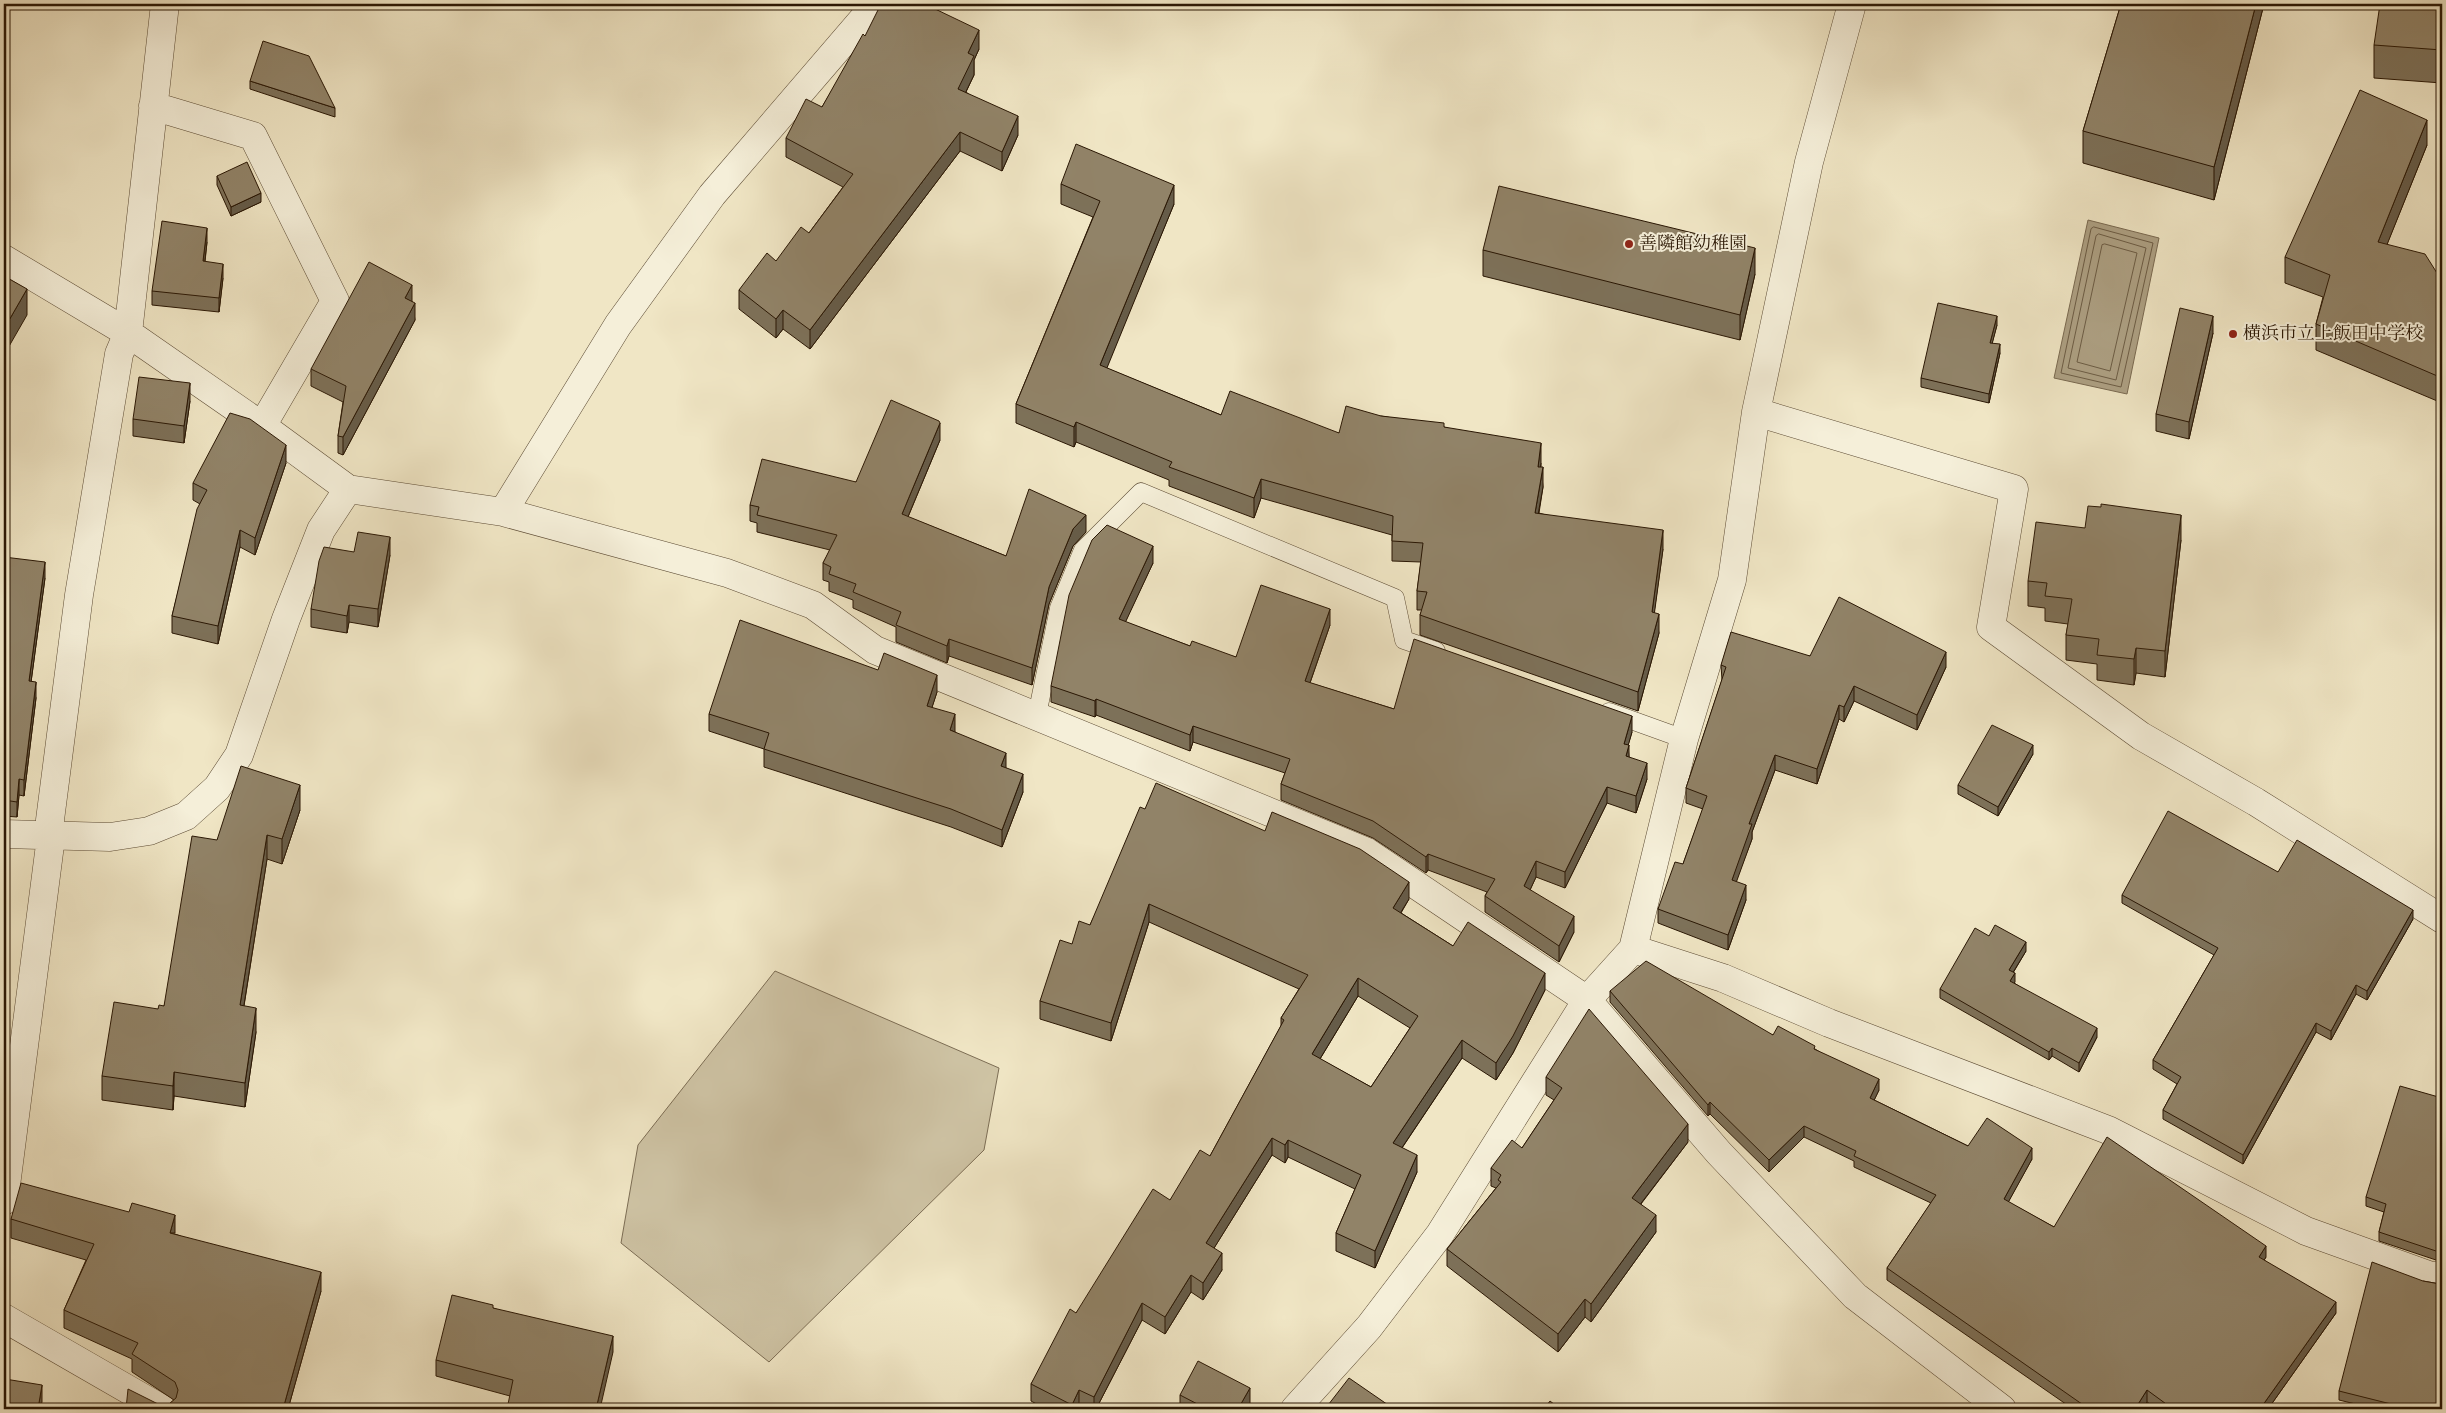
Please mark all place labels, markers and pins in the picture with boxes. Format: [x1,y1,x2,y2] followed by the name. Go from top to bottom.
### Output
[1639,233,1747,256] place label: 善隣館幼稚園
[1623,238,1635,250] marker: 善隣館幼稚園
[2243,323,2423,346] place label: 横浜市立上飯田中学校
[2227,328,2239,340] marker: 横浜市立上飯田中学校

